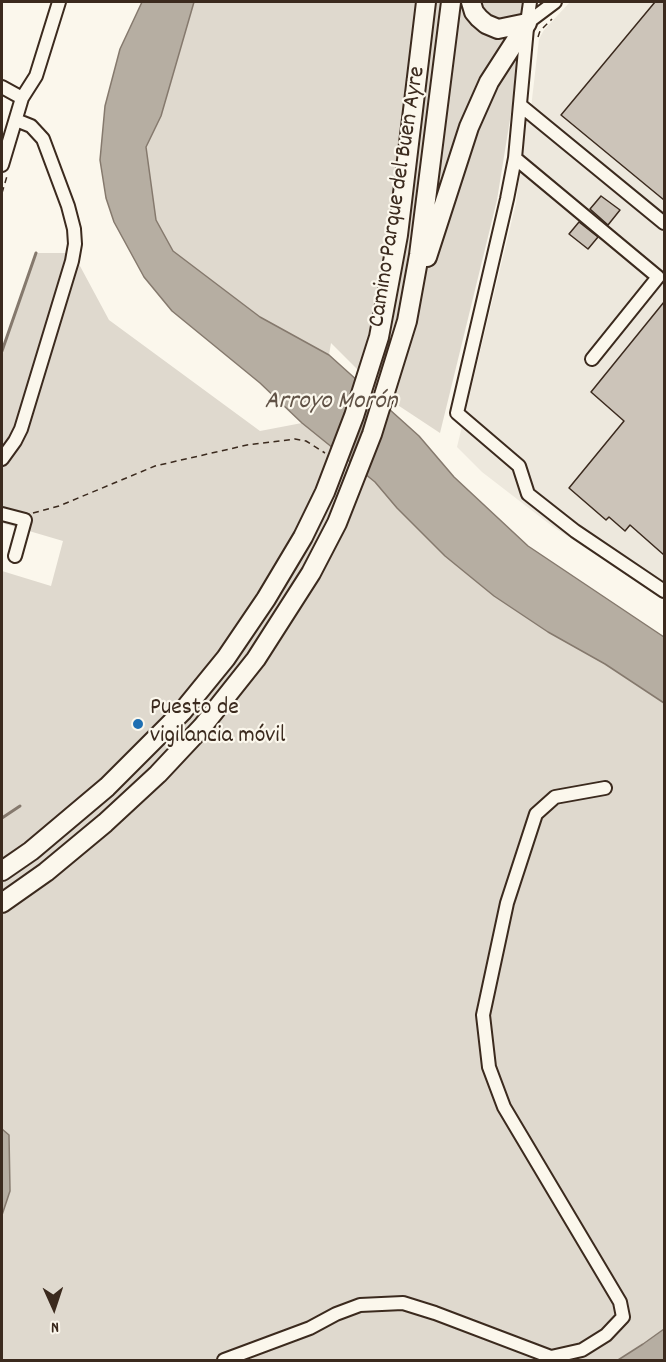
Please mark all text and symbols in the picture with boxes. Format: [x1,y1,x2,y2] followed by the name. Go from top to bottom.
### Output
[364,65,434,329] street label: Camino Parque del Buen Ayre
[264,387,398,419] water label: Arroyo Morón
[150,696,285,752] place label: Puesto de vigilancia móvil
[131,717,145,731] marker: Puesto de vigilancia móvil
[24,1278,84,1338] north arrow
[50,1315,60,1338] text: N

